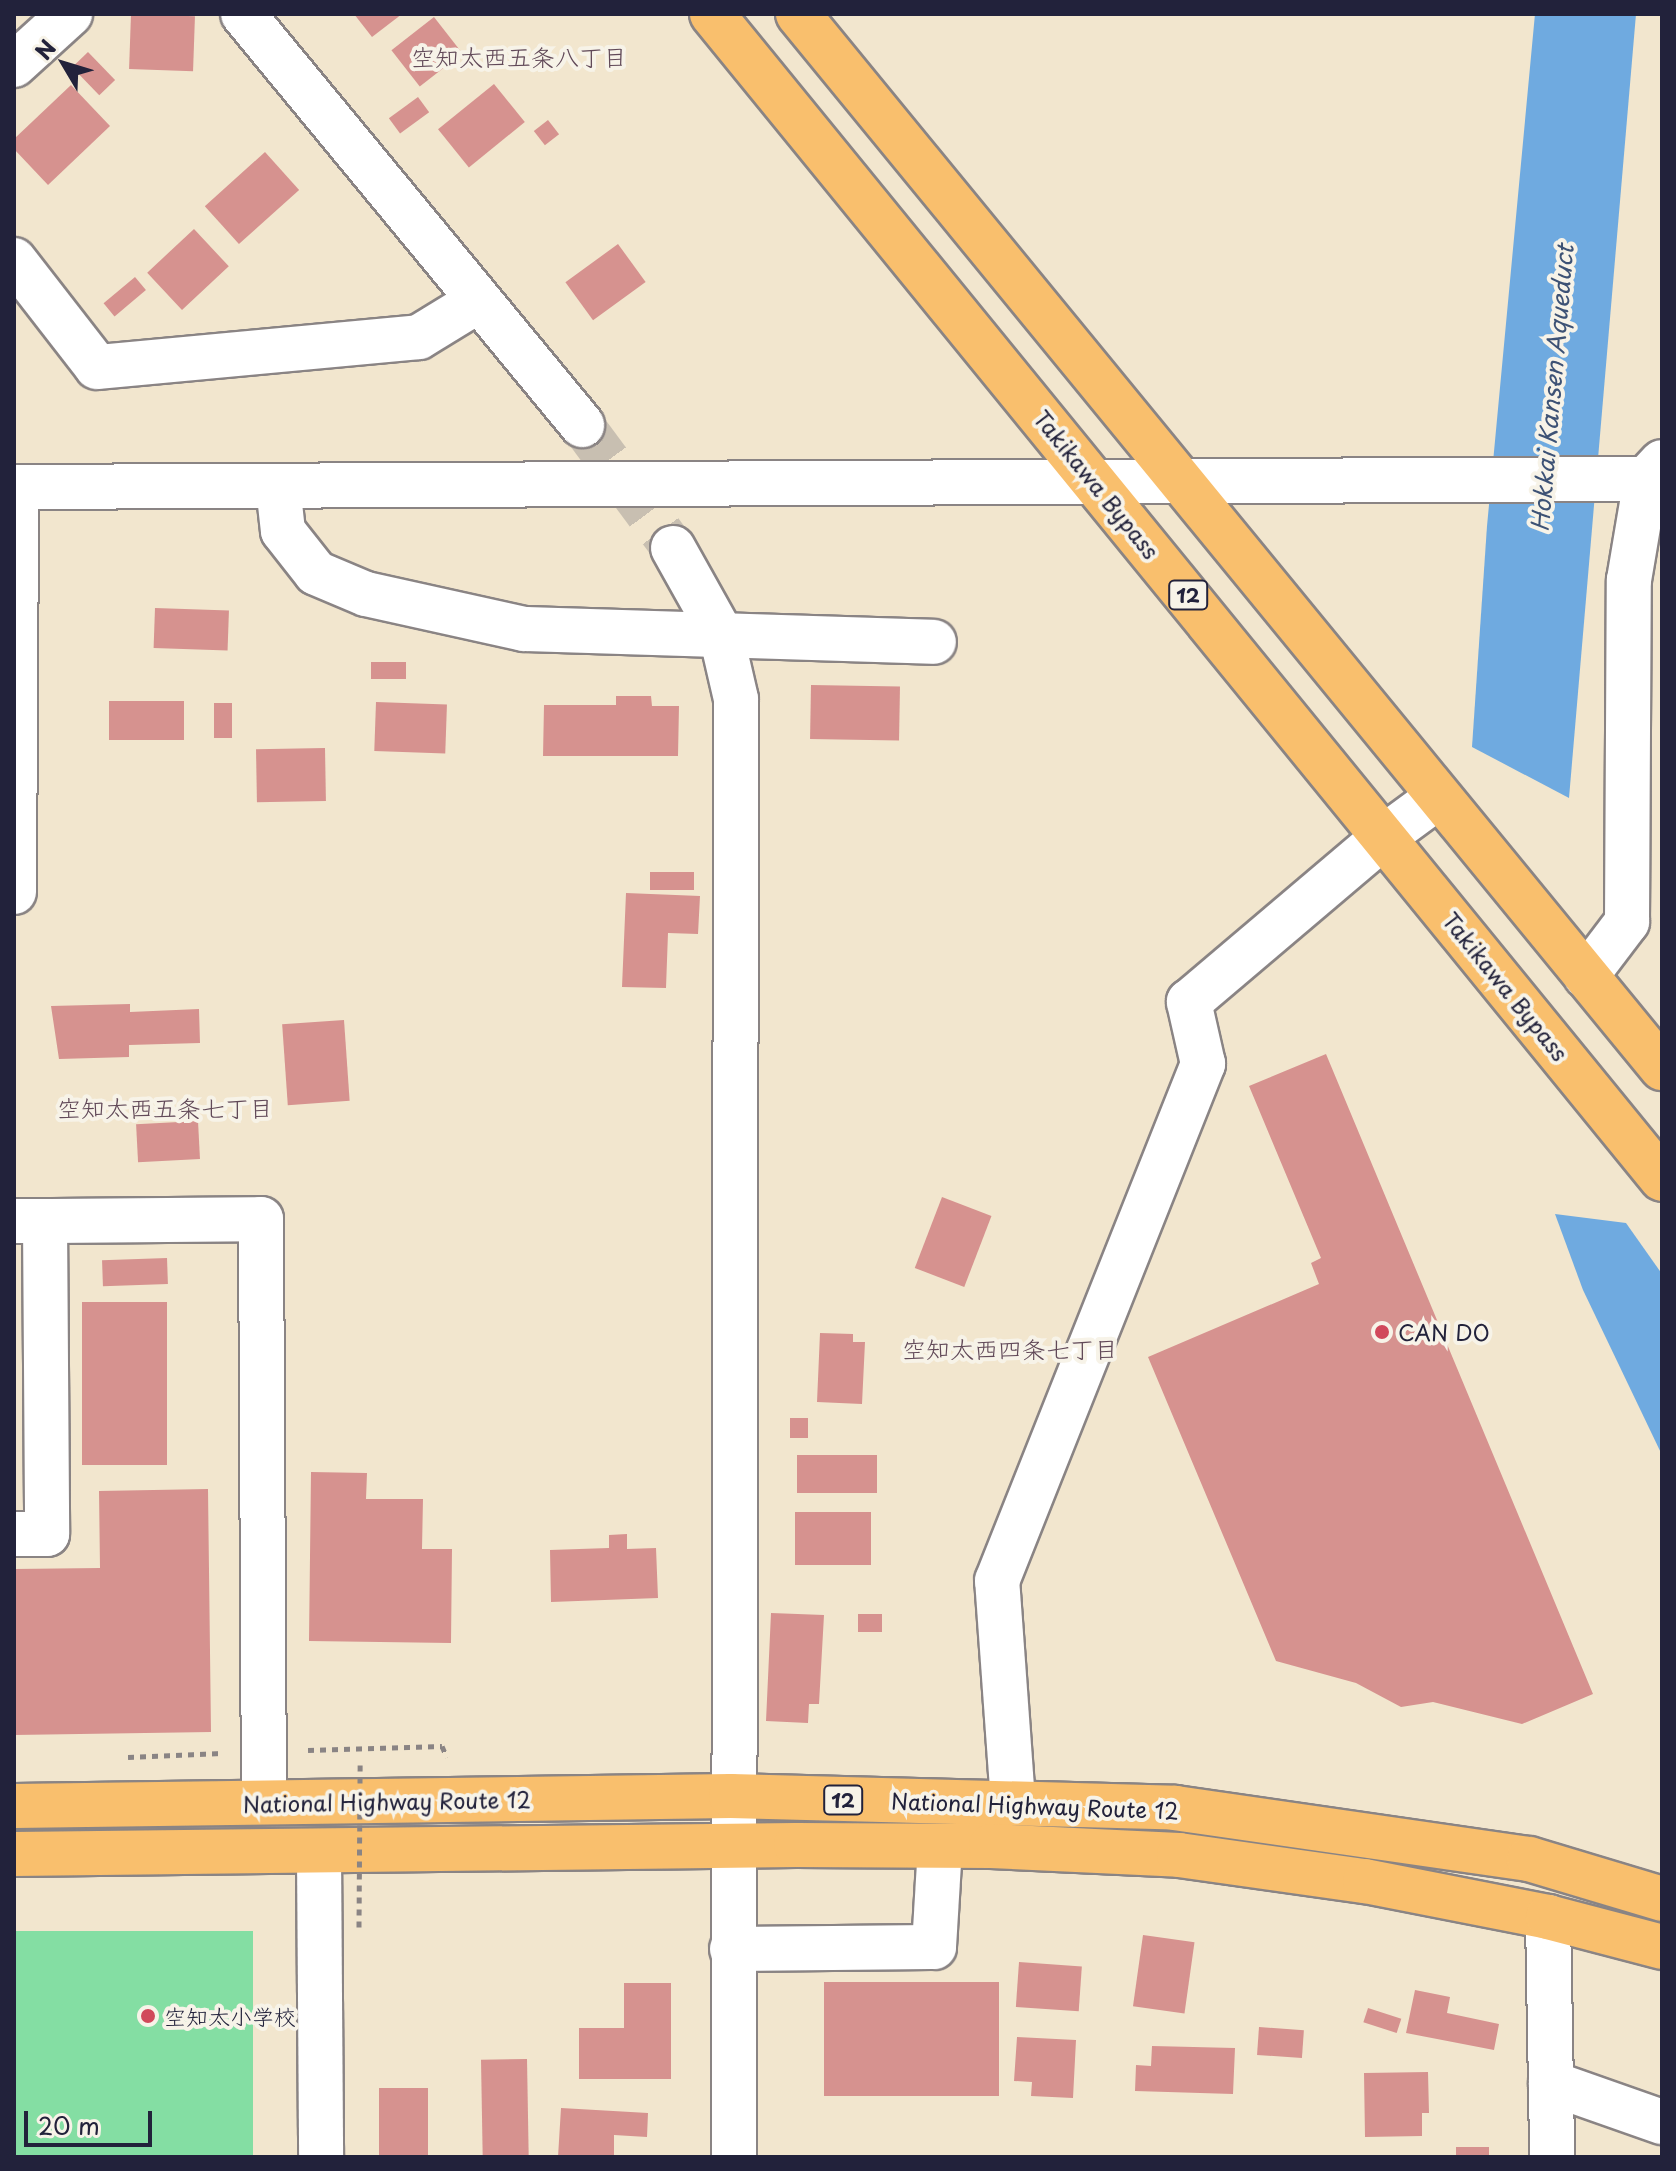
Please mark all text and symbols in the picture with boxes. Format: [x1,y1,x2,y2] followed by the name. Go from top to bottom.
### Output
[24,24,104,104] north arrow
[26,32,63,66] text: N
[411,43,627,71] district label: 空知太西五条八丁目
[1525,243,1579,533] water label: Hokkai Kansen Aqueduct
[1029,405,1165,563] street label: Takikawa Bypass
[1168,579,1208,611] road number: 12
[1438,907,1574,1065] street label: Takikawa Bypass
[57,1094,273,1122] district label: 空知太西五条七丁目
[1398,1319,1491,1345] place label: CAN DO
[1373,1323,1391,1341] marker: CAN DO
[902,1335,1118,1363] district label: 空知太西四条七丁目
[823,1784,863,1816] road number: 12
[242,1785,532,1817] street label: National Highway Route 12
[890,1787,1180,1823] street label: National Highway Route 12
[164,2003,296,2029] place label: 空知太小学校
[139,2007,157,2025] marker: 空知太小学校
[28,2095,156,2145] scale bar
[38,2107,100,2143] text: 20 m

